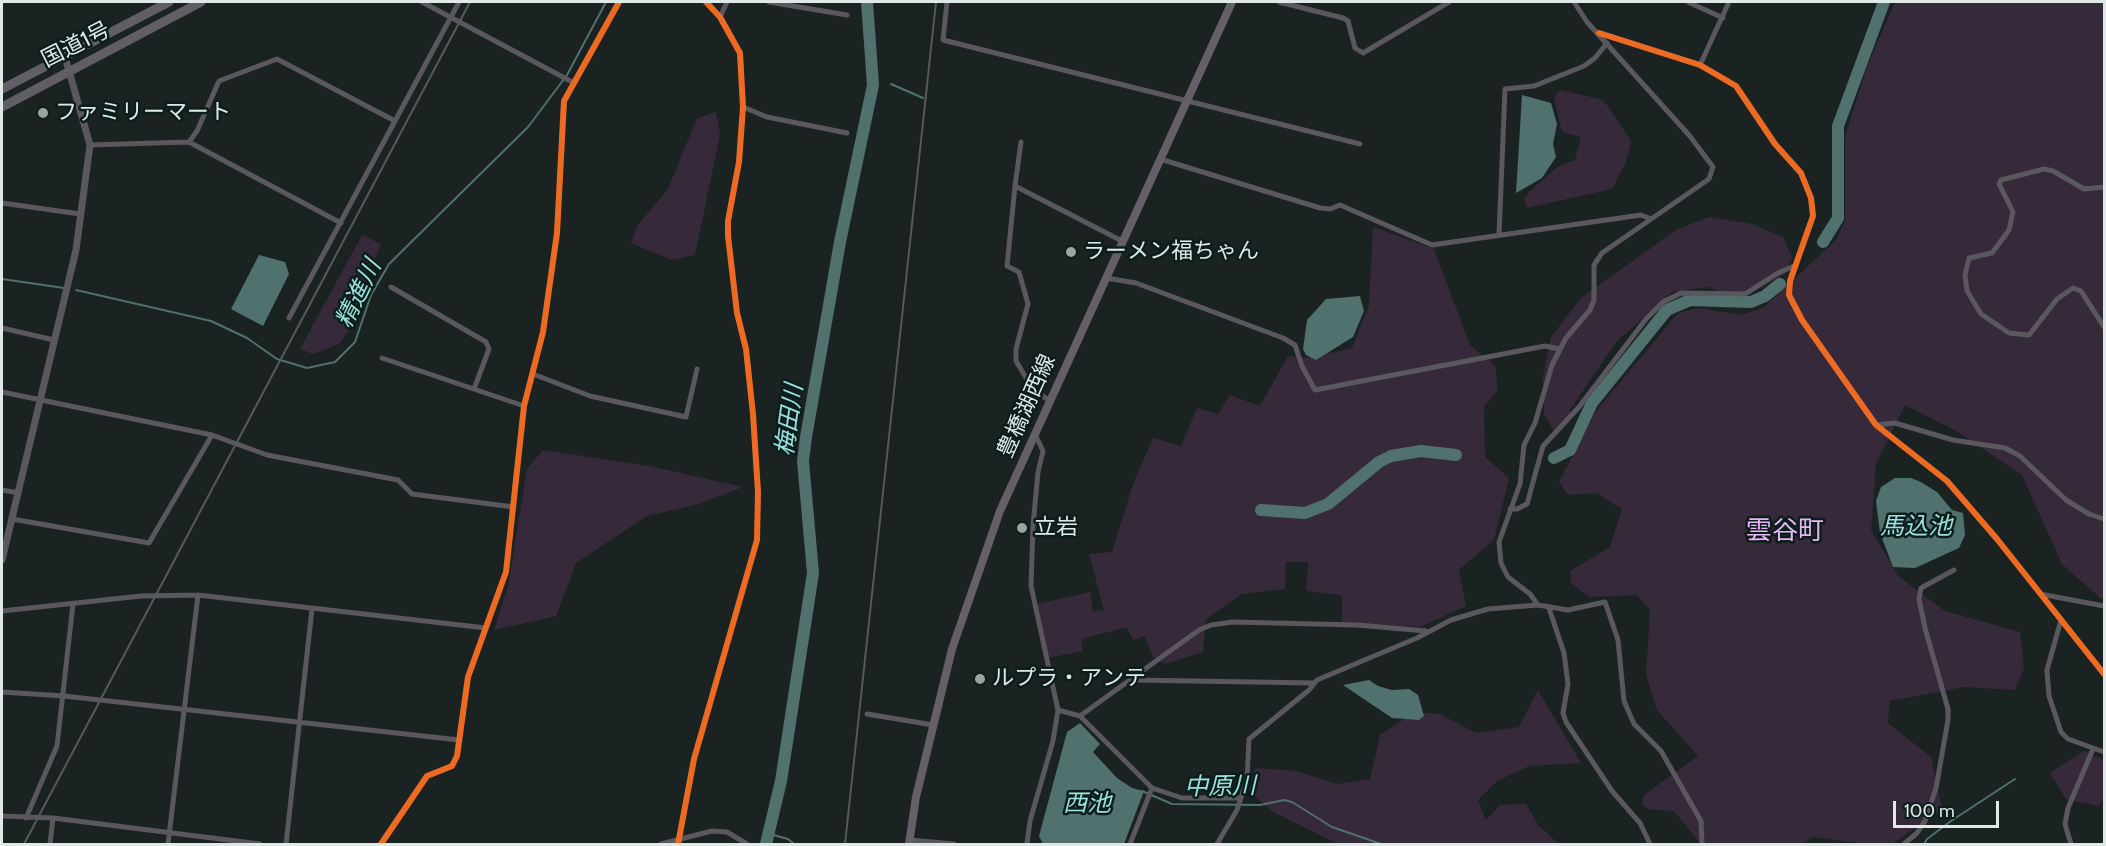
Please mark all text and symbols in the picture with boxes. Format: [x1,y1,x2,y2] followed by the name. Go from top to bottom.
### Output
[37,17,115,73] street label: 国道1号
[55,100,231,126] place label: ファミリーマート
[36,106,50,120] marker: ファミリーマート
[1083,239,1259,265] place label: ラーメン福ちゃん
[1064,245,1078,259] marker: ラーメン福ちゃん
[330,255,388,333] water label: 精進川
[993,350,1061,462] street label: 豊橋湖西線
[771,382,809,458] water label: 梅田川
[1880,513,1952,541] water label: 馬込池
[1034,515,1078,541] place label: 立岩
[1746,515,1824,547] district label: 雲谷町
[1015,521,1029,535] marker: 立岩
[992,666,1146,692] place label: ルプラ・アンテ
[973,672,987,686] marker: ルプラ・アンテ
[1184,772,1256,802] water label: 中原川
[1896,789,2002,827] scale bar
[1063,790,1111,818] water label: 西池
[1904,800,1955,822] text: 100 m

